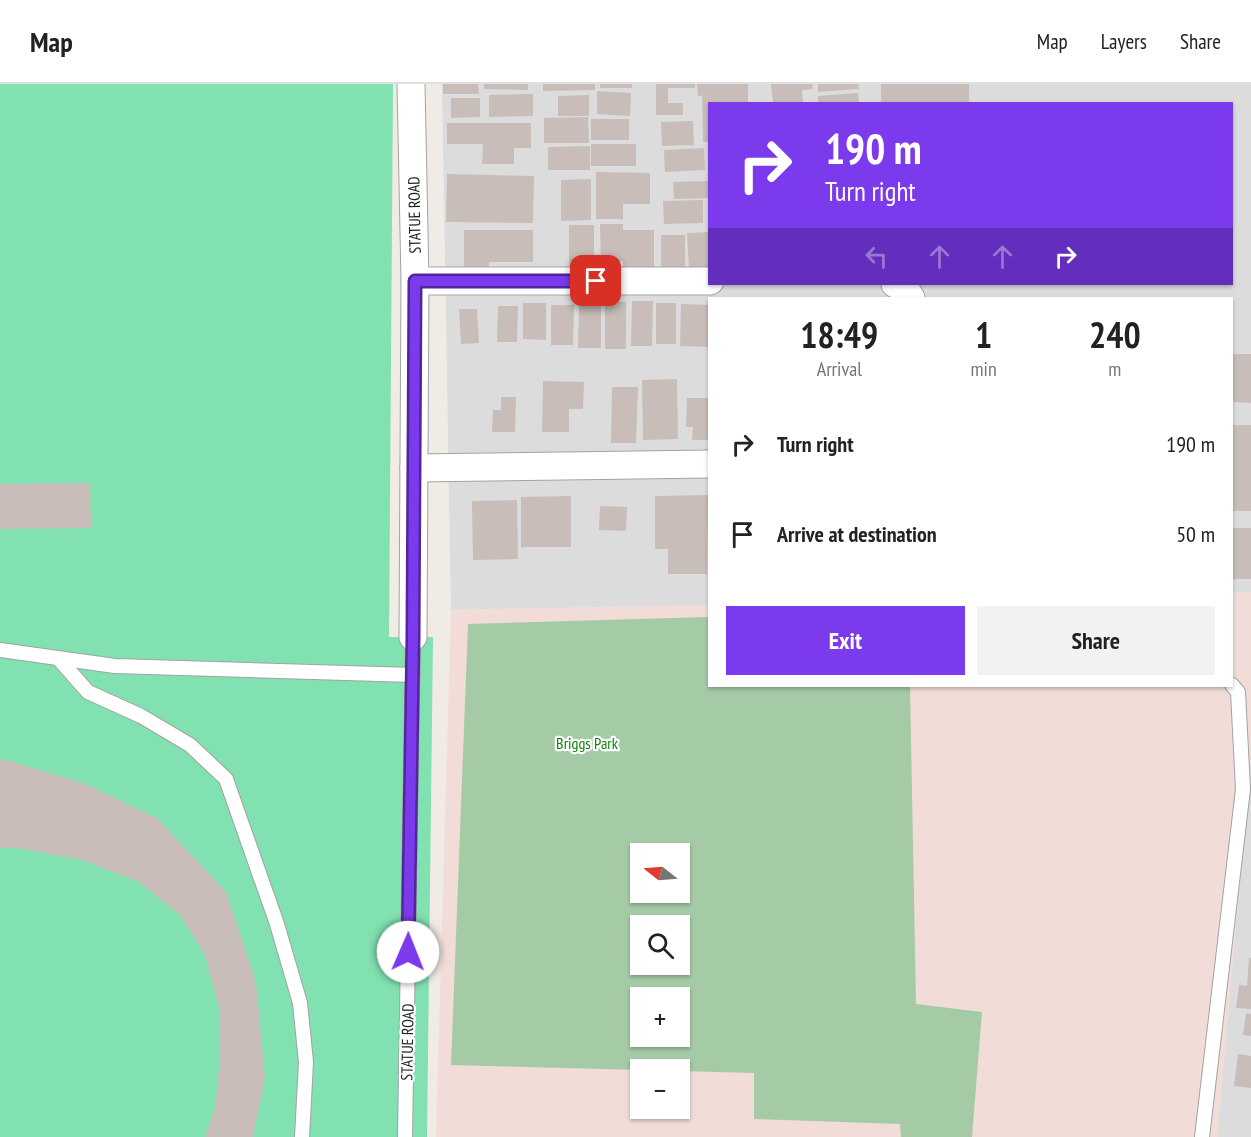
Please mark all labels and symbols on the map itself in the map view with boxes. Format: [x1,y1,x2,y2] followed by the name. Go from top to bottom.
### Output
[403,176,425,254] street label: STATUE ROAD
[570,255,621,306] pin
[556,733,619,753] park label: Briggs Park
[630,843,690,903] north arrow
[376,920,440,984] position arrow
[396,1003,418,1081] street label: STATUE ROAD

